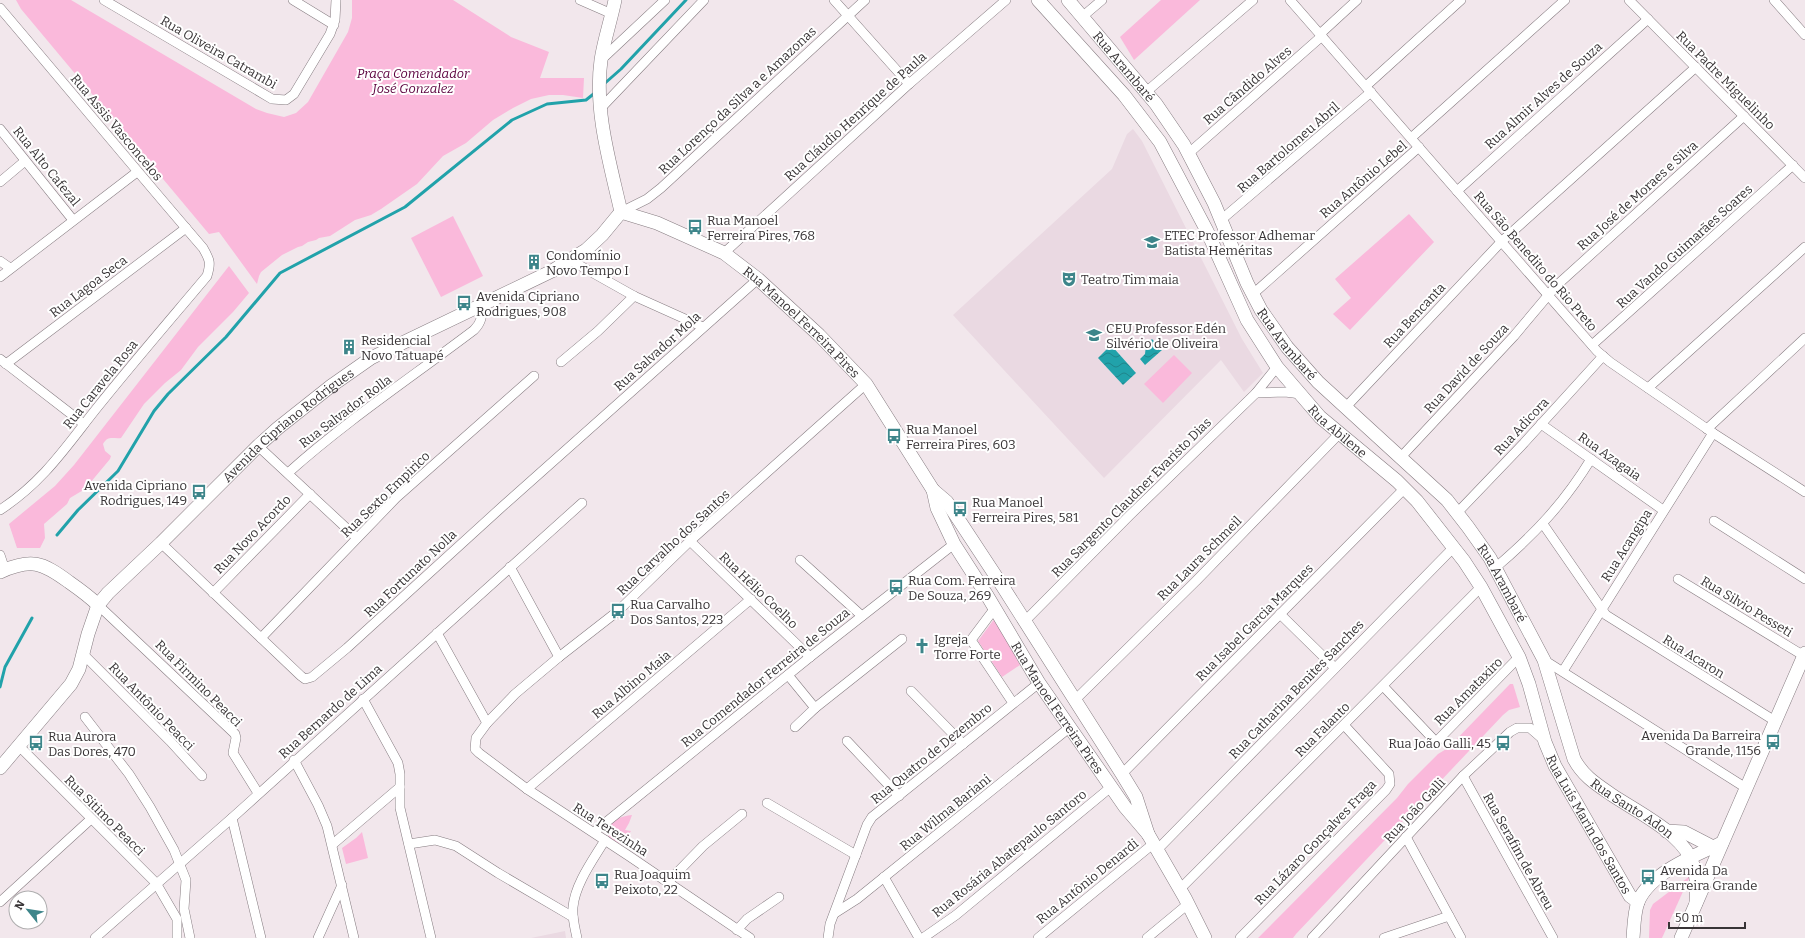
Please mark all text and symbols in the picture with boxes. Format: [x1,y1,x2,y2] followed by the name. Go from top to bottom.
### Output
[158,13,280,92] street label: Rua Oliveira Catrambi
[656,23,819,177] street label: Rua Lorenço da Silva a e Amazonas
[1673,28,1778,133] street label: Rua Padre Miguelinho
[1090,29,1158,105] street label: Rua Arambaré
[1482,39,1605,152] street label: Rua Almir Alves de Souza
[1200,43,1294,128] street label: Rua Cândido Alves
[781,49,929,184] street label: Rua Cláudio Henrique de Paula
[357,66,470,96] park label: Praça Comendador José Gonzalez
[68,71,166,184] street label: Rua Assis Vasconcelos
[1234,99,1343,196] street label: Rua Bartolomeu Abril
[10,124,83,209] street label: Rua Alto Cafezal
[1317,137,1410,221] street label: Rua Antônio Lebel
[1574,137,1700,253] street label: Rua José de Moraes e Silva
[1613,181,1755,311] street label: Rua Vando Guimarães Soares
[1471,188,1600,334] street label: Rua São Benedito do Rio Preto
[707,213,815,243] place label: Rua Manoel Ferreira Pires, 768
[686,218,704,236] bus stop icon: Rua Manoel Ferreira Pires, 768
[1164,228,1315,258] place label: ETEC Professor Adhemar Batista Heméritas
[1143,233,1161,251] school or university icon: ETEC Professor Adhemar Batista Heméritas
[546,248,629,278] place label: Condomínio Novo Tempo I
[47,252,130,320] street label: Rua Lagoa Seca
[525,253,543,271] building icon: Condomínio Novo Tempo I
[740,263,863,381] street label: Rua Manoel Ferreira Pires
[1060,270,1078,288] theatre icon: Teatro Tim maia
[1081,272,1179,287] place label: Teatro Tim maia
[1381,280,1448,351] street label: Rua Bencanta
[476,289,579,319] place label: Avenida Cipriano Rodrigues, 908
[455,294,473,312] bus stop icon: Avenida Cipriano Rodrigues, 908
[1254,305,1320,383] street label: Rua Arambaré
[611,309,704,394] street label: Rua Salvador Mola
[1106,321,1227,351] place label: CEU Professor Edén Silvério de Oliveira
[1421,321,1512,416] street label: Rua David de Souza
[1085,326,1103,344] school or university icon: CEU Professor Edén Silvério de Oliveira
[361,333,444,363] place label: Residencial Novo Tatuapé
[60,337,141,432] street label: Rua Caravela Rosa
[340,338,358,356] building icon: Residencial Novo Tatuapé
[220,365,357,485] street label: Avenida Cipriano Rodrigues
[296,372,394,451] street label: Rua Salvador Rolla
[1491,395,1552,458] street label: Rua Adicora
[1305,402,1370,461] street label: Rua Abilene
[1049,415,1214,580] street label: Rua Sargento Claudner Evaristo Dias
[906,422,1016,452] place label: Rua Manoel Ferreira Pires, 603
[885,427,903,445] bus stop icon: Rua Manoel Ferreira Pires, 603
[1575,429,1644,484] street label: Rua Azagaia
[338,448,433,541] street label: Rua Sexto Empirico
[84,478,187,508] place label: Avenida Cipriano Rodrigues, 149
[190,483,208,501] bus stop icon: Avenida Cipriano Rodrigues, 149
[614,486,733,598] street label: Rua Carvalho dos Santos
[211,492,294,577] street label: Rua Novo Acordo
[972,495,1079,525] place label: Rua Manoel Ferreira Pires, 581
[951,500,969,518] bus stop icon: Rua Manoel Ferreira Pires, 581
[1598,506,1655,584] street label: Rua Acangipa
[1154,513,1245,603] street label: Rua Laura Schmeil
[361,527,460,620] street label: Rua Fortunato Nolla
[1474,541,1530,625] street label: Rua Arambaré
[716,549,801,632] street label: Rua Hélio Coelho
[1193,561,1316,684] street label: Rua Isabel Garcia Marques
[908,573,1016,603] place label: Rua Com. Ferreira De Souza, 269
[1698,573,1795,640] street label: Rua Silvio Pesseti
[887,578,905,596] bus stop icon: Rua Com. Ferreira De Souza, 269
[630,597,723,627] place label: Rua Carvalho Dos Santos, 223
[609,602,627,620] bus stop icon: Rua Carvalho Dos Santos, 223
[678,605,852,750] street label: Rua Comendador Ferreira de Souza
[1226,617,1367,762] street label: Rua Catharina Benites Sanches
[934,632,1001,662] place label: Igreja Torre Forte
[1660,632,1728,682] street label: Rua Acaron
[152,637,245,730] street label: Rua Firmino Peacci
[913,637,931,655] church icon: Igreja Torre Forte
[1008,639,1106,777] street label: Rua Manoel Ferreira Pires
[589,647,674,722] street label: Rua Albino Maia
[1431,654,1505,728] street label: Rua Amataxiro
[106,659,197,753] street label: Rua Antônio Peacci
[276,661,385,762] street label: Rua Bernardo de Lima
[1292,699,1353,760] street label: Rua Falanto
[868,700,995,807] street label: Rua Quatro de Dezembro
[1641,728,1761,758] place label: Avenida Da Barreira Grande, 1156
[48,729,136,759] place label: Rua Aurora Das Dores, 470
[1764,733,1782,751] bus stop icon: Avenida Da Barreira Grande, 1156
[27,734,45,752] bus stop icon: Rua Aurora Das Dores, 470
[1494,734,1512,752] bus stop icon: Rua João Galli, 45
[1388,736,1491,751] place label: Rua João Galli, 45
[1543,753,1634,897] street label: Rua Luís Marin dos Santos
[897,771,994,854] street label: Rua Wilma Bariani
[62,772,148,859] street label: Rua Sitimo Peacci
[1381,775,1448,846] street label: Rua João Galli
[1588,775,1677,842] street label: Rua Santo Adon
[1252,777,1379,908] street label: Rua Lázaro Gonçalves Fraga
[929,787,1089,920] street label: Rua Rosária Abatepaulo Santoro
[1480,790,1557,912] street label: Rua Serafim de Abreu
[570,800,651,859] street label: Rua Terezinha
[1034,836,1141,927] street label: Rua Antônio Denardi
[1660,863,1757,893] place label: Avenida Da Barreira Grande
[614,867,691,897] place label: Rua Joaquim Peixoto, 22
[1639,868,1657,886] bus stop icon: Avenida Da Barreira Grande
[593,872,611,890] bus stop icon: Rua Joaquim Peixoto, 22
[8,890,48,930] north arrow
[12,898,28,912] text: N
[1669,904,1745,930] scale bar
[1675,911,1704,925] text: 50 m

